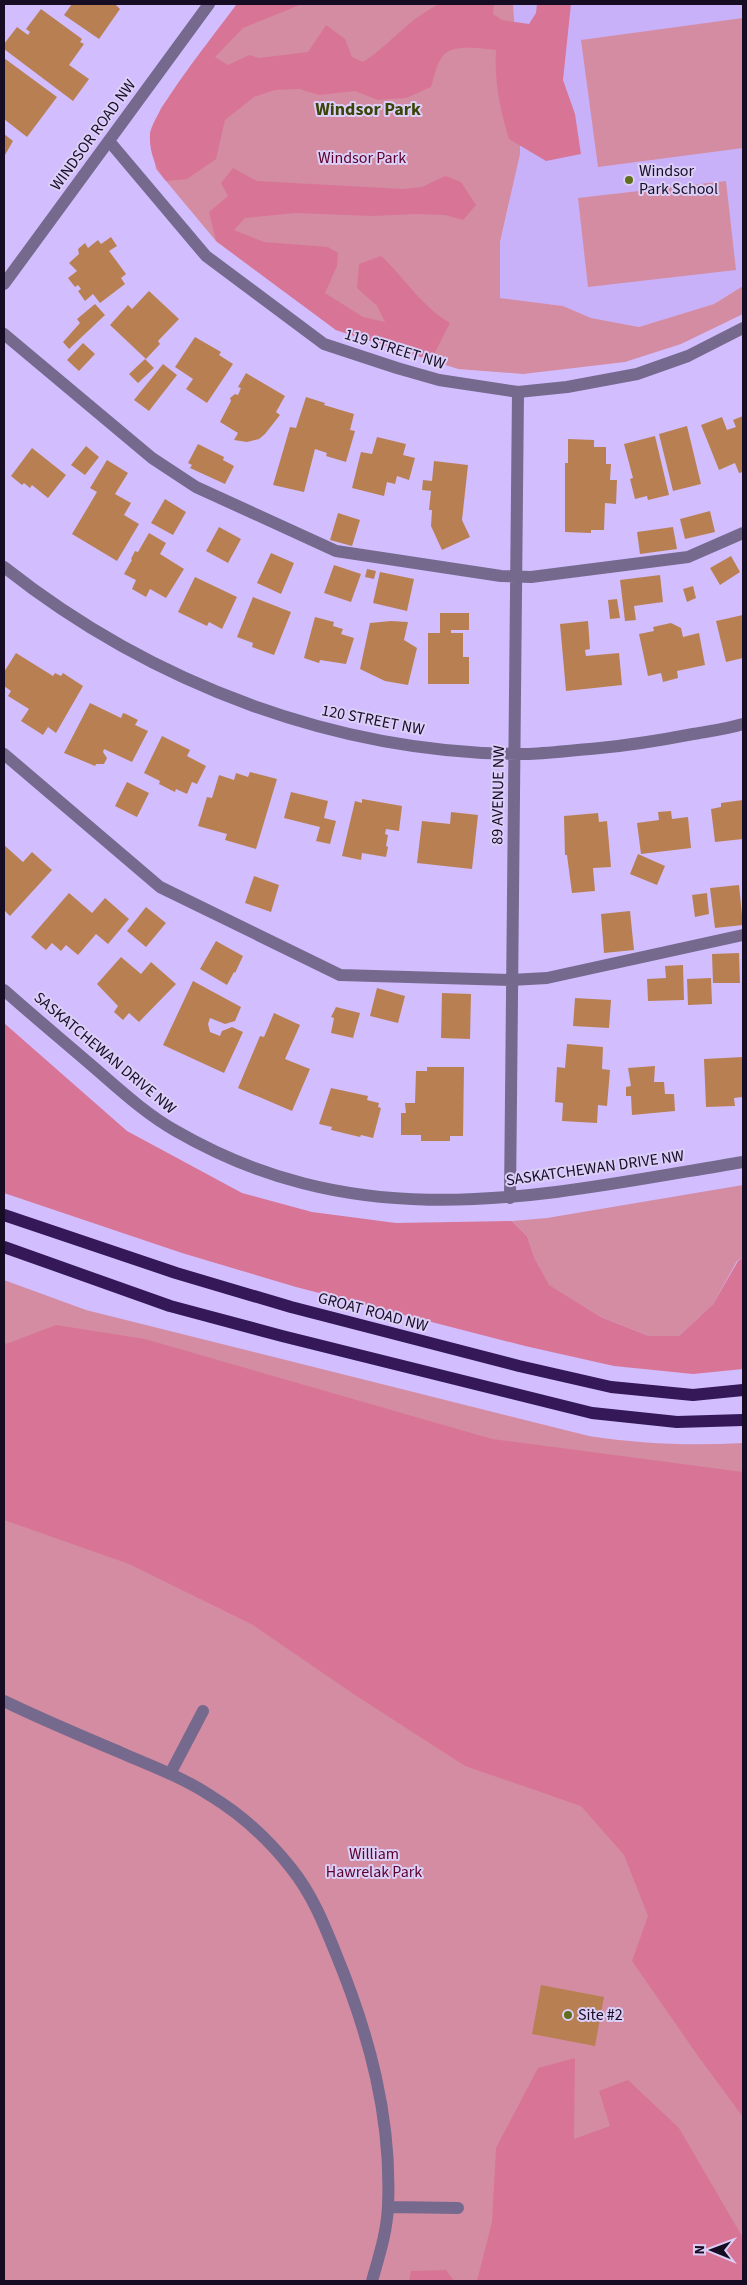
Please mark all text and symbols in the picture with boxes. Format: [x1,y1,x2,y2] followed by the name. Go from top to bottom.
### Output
[45,75,141,195] street label: WINDSOR ROAD NW
[315,97,421,122] district label: Windsor Park
[318,147,406,169] park label: Windsor Park
[639,160,718,200] place label: Windsor Park School
[623,174,635,186] marker: Windsor Park School
[342,323,449,375] street label: 119 STREET NW
[320,699,427,741] street label: 120 STREET NW
[486,745,510,845] street label: 89 AVENUE NW
[29,987,181,1119] street label: SASKATCHEWAN DRIVE NW
[505,1145,686,1191] street label: SASKATCHEWAN DRIVE NW
[315,1287,431,1337] street label: GROAT ROAD NW
[326,1843,422,1883] park label: William Hawrelak Park
[578,2004,623,2026] place label: Site #2
[562,2009,574,2021] marker: Site #2
[687,2225,737,2275] north arrow
[690,2245,710,2255] text: N

